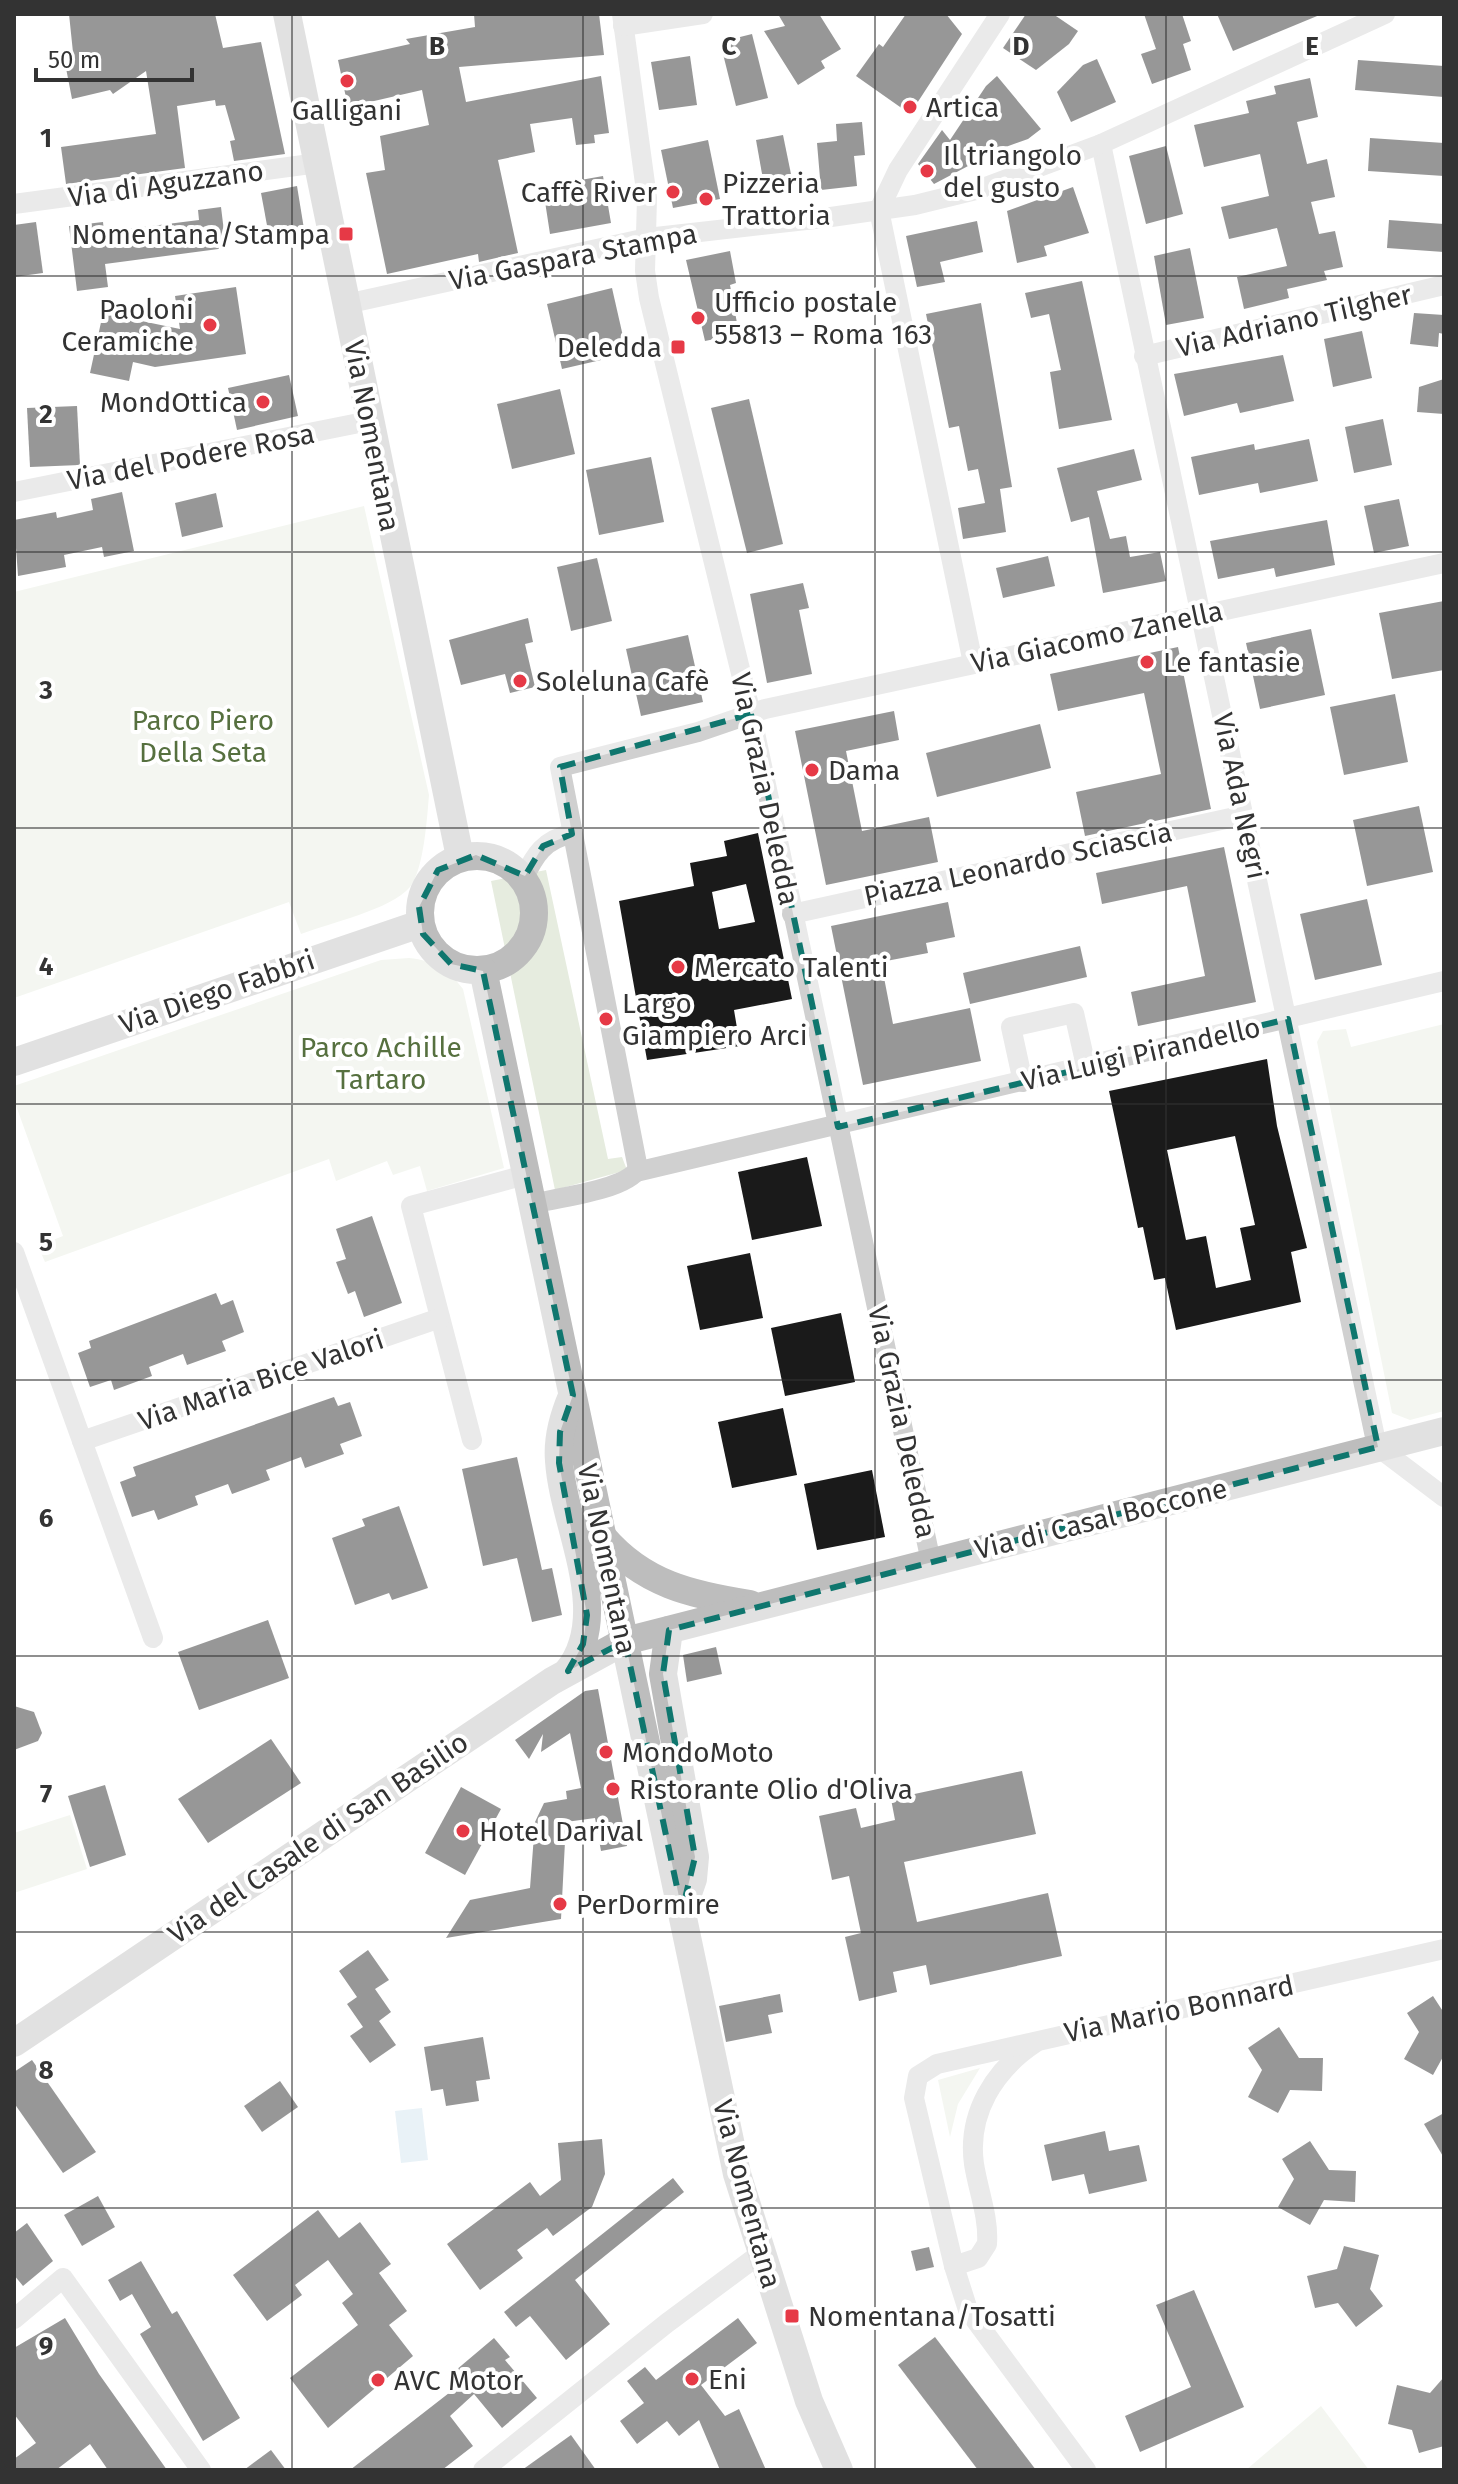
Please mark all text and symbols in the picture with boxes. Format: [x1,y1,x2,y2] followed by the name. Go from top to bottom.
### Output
[429,31,445,62] text: B
[722,31,737,62] text: C
[1013,31,1030,62] text: D
[1305,31,1319,62] text: E
[36,32,192,82] scale bar
[48,46,100,74] text: 50 m
[338,72,356,90] marker: Galligani
[926,91,999,124] place label: Artica
[292,94,402,127] place label: Galligani
[901,98,919,116] marker: Artica
[40,123,52,154] text: 1
[943,139,1082,204] place label: Il triangolo del gusto
[66,154,266,214] street label: Via di Aguzzano
[918,162,936,180] marker: Il triangolo del gusto
[722,167,831,232] place label: Pizzeria Trattoria
[521,176,657,209] place label: Caffè River
[664,183,682,201] marker: Caffè River
[697,190,715,208] marker: Pizzeria Trattoria
[446,217,700,297] street label: Via Gaspara Stampa
[72,218,330,251] place label: Nomentana/Stampa
[337,225,355,243] marker: Nomentana/Stampa
[1173,278,1415,364] street label: Via Adriano Tilgher
[714,286,932,351] place label: Ufficio postale 55813 – Roma 163
[62,293,194,358] place label: Paoloni Ceramiche
[689,309,707,327] marker: Ufficio postale 55813 – Roma 163
[201,316,219,334] marker: Paoloni Ceramiche
[557,331,662,364] place label: Deledda
[337,338,407,534] street label: Via Nomentana
[669,338,687,356] marker: Deledda
[100,386,247,419] place label: MondOttica
[254,393,272,411] marker: MondOttica
[39,399,53,430] text: 2
[65,417,317,497] street label: Via del Podere Rosa
[968,594,1226,680] street label: Via Giacomo Zanella
[1163,646,1300,679] place label: Le fantasie
[1138,653,1156,671] marker: Le fantasie
[536,665,710,698] place label: Soleluna Cafè
[724,670,806,908] street label: Via Grazia Deledda
[511,672,529,690] marker: Soleluna Cafè
[38,675,53,706] text: 3
[132,704,274,769] park label: Parco Piero Della Seta
[1206,710,1274,882] street label: Via Ada Negri
[828,754,900,787] place label: Dama
[803,761,821,779] marker: Dama
[861,815,1175,913] street label: Piazza Leonardo Sciascia
[115,943,319,1041] street label: Via Diego Fabbri
[39,951,54,982] text: 4
[694,951,889,984] place label: Mercato Talenti
[669,958,687,976] marker: Mercato Talenti
[622,987,808,1052] place label: Largo Giampiero Arci
[597,1010,615,1028] marker: Largo Giampiero Arci
[1018,1010,1264,1098] street label: Via Luigi Pirandello
[300,1031,462,1096] park label: Parco Achille Tartaro
[39,1227,53,1258] text: 5
[861,1303,943,1541] street label: Via Grazia Deledda
[134,1322,388,1438] street label: Via Maria Bice Valori
[571,1461,643,1657] street label: Via Nomentana
[971,1472,1231,1566] street label: Via di Casal Boccone
[39,1503,54,1534] text: 6
[162,1725,474,1951] street label: Via del Casale di San Basilio
[622,1736,774,1769] place label: MondoMoto
[597,1743,615,1761] marker: MondoMoto
[629,1773,913,1806] place label: Ristorante Olio d'Oliva
[40,1779,52,1810] text: 7
[604,1780,622,1798] marker: Ristorante Olio d'Oliva
[479,1815,643,1848] place label: Hotel Darival
[454,1822,472,1840] marker: Hotel Darival
[576,1888,720,1921] place label: PerDormire
[551,1895,569,1913] marker: PerDormire
[1061,1969,1297,2049] street label: Via Mario Bonnard
[38,2055,54,2086] text: 8
[706,2096,788,2292] street label: Via Nomentana
[808,2300,1056,2333] place label: Nomentana/Tosatti
[783,2307,801,2325] marker: Nomentana/Tosatti
[39,2331,53,2362] text: 9
[708,2363,747,2396] place label: Eni
[394,2364,523,2397] place label: AVC Motor
[683,2370,701,2388] marker: Eni
[369,2371,387,2389] marker: AVC Motor

